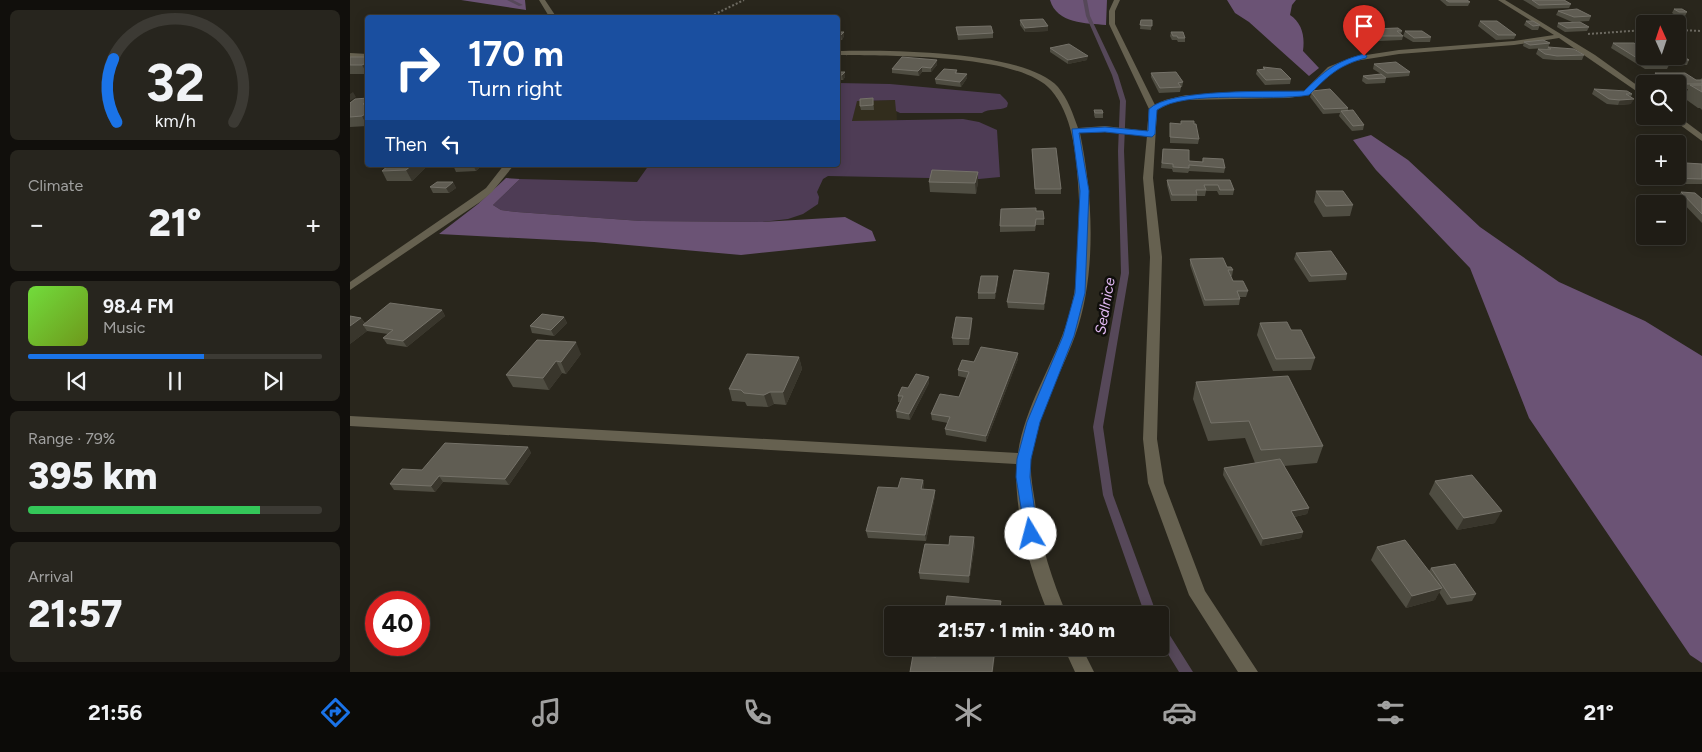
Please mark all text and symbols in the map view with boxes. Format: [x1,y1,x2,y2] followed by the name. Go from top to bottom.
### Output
[1343,5,1385,56] pin
[1350,12,1378,40] icon: arrive
[1636,15,1686,65] north arrow
[1636,15,1686,245] map controls
[468,33,564,75] text: 170 m
[385,35,450,100] icon: right
[145,52,205,114] text: 32
[468,75,563,102] text: Turn right
[1636,75,1686,125] button: search
[155,110,195,131] text: km/h
[437,130,465,158] icon: left
[385,133,427,156] text: Then
[1636,135,1686,185] button: +
[28,176,83,195] text: Climate
[1636,195,1686,245] button: −
[148,200,202,246] text: 21°
[28,207,45,241] text: −
[305,207,322,241] text: +
[1091,276,1119,336] water label: Sedlnice
[103,295,174,318] text: 98.4 FM
[103,318,145,337] text: Music
[63,367,91,395] icon: previous
[161,367,189,395] icon: pause
[259,367,287,395] icon: next
[28,429,115,448] text: Range · 79%
[28,453,158,499] text: 395 km
[1004,507,1056,559] position arrow
[28,567,73,586] text: Arrival
[28,591,122,637] text: 21:57
[365,591,430,656] speed limit sign: 40
[938,619,1115,642] text: 21:57 · 1 min · 340 m
[318,695,353,730] icon: directions
[529,695,564,730] icon: music
[740,695,775,730] icon: phone
[951,695,986,730] icon: climate
[1162,695,1197,730] icon: car
[1373,695,1408,730] icon: filters
[88,699,142,726] text: 21:56
[1584,699,1614,726] text: 21°

